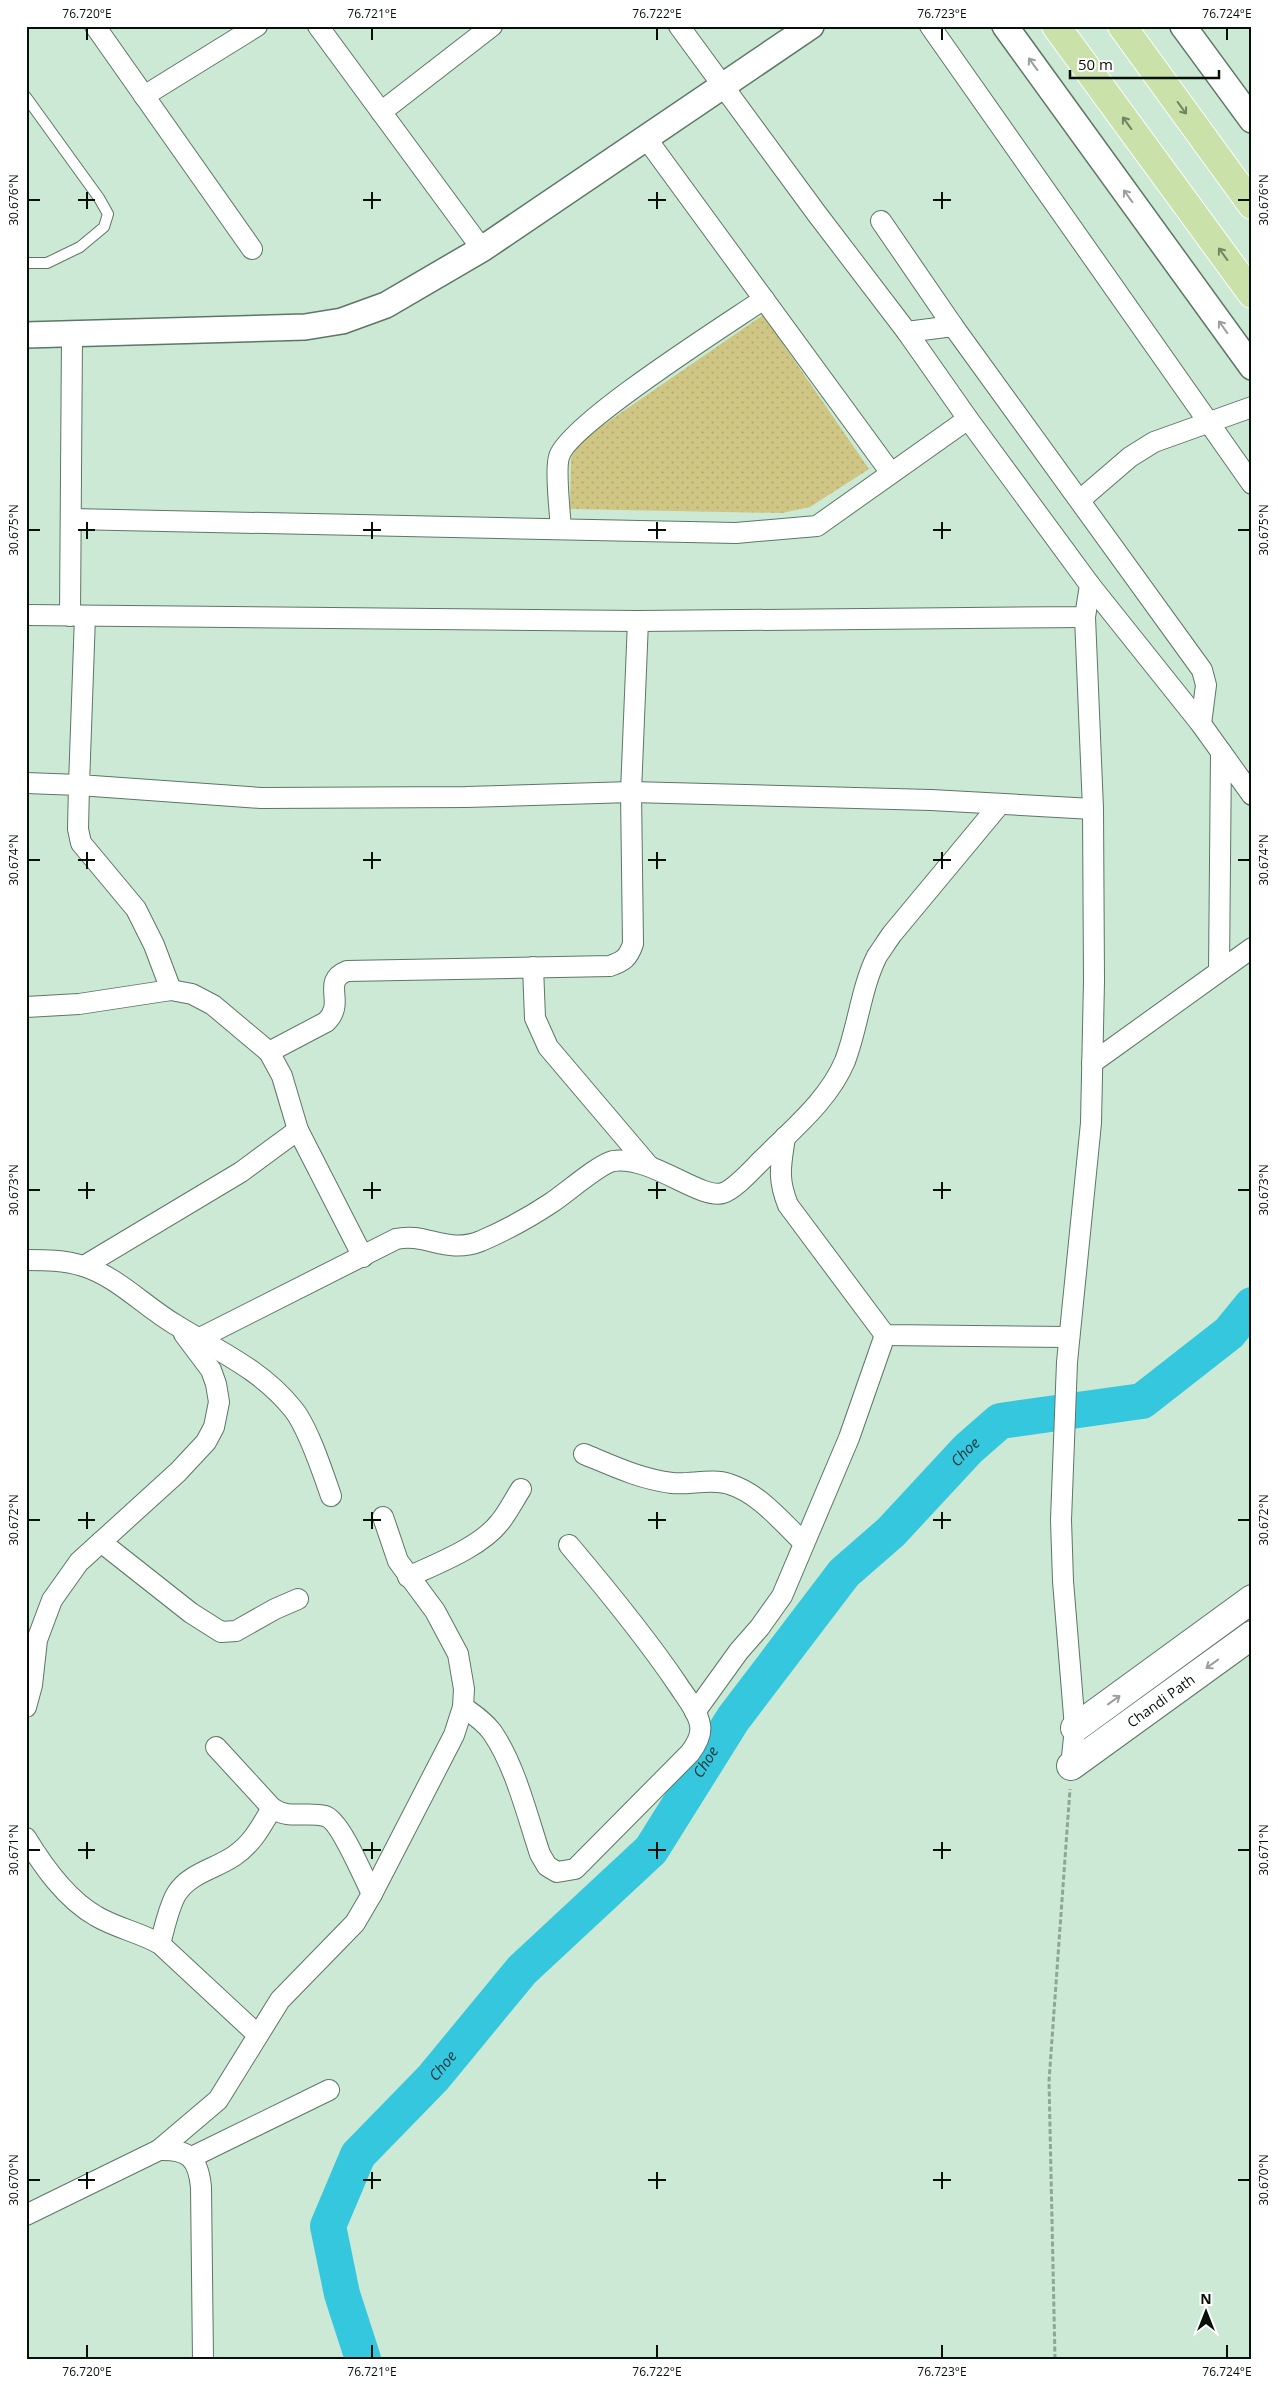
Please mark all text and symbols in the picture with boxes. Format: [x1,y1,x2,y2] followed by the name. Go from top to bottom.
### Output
[62,5,112,22] text: 76.720°E
[347,5,397,22] text: 76.721°E
[632,5,682,22] text: 76.722°E
[917,5,967,22] text: 76.723°E
[1202,5,1252,22] text: 76.724°E
[1070,48,1219,80] scale bar
[1078,54,1113,74] text: 50 m
[1028,57,1038,71] one-way arrow
[1176,101,1187,114] one-way arrow
[1122,116,1132,130] one-way arrow
[5,174,22,226] text: 30.676°N
[1255,174,1272,226] text: 30.676°N
[1123,189,1133,203] one-way arrow
[1218,247,1228,261] one-way arrow
[1218,320,1228,334] one-way arrow
[5,504,22,556] text: 30.675°N
[1255,504,1272,556] text: 30.675°N
[5,834,22,886] text: 30.674°N
[1255,834,1272,886] text: 30.674°N
[5,1164,22,1216] text: 30.673°N
[1255,1164,1272,1216] text: 30.673°N
[946,1432,984,1470] water label: Choe
[5,1494,22,1546] text: 30.672°N
[1255,1494,1272,1546] text: 30.672°N
[1205,1659,1219,1669] one-way arrow
[1123,1670,1198,1731] street label: Chandi Path
[1107,1694,1120,1705] one-way arrow
[688,1742,723,1781] water label: Choe
[5,1824,22,1876] text: 30.671°N
[1255,1824,1272,1876] text: 30.671°N
[424,2046,461,2085] water label: Choe
[5,2154,22,2206] text: 30.670°N
[1255,2154,1272,2206] text: 30.670°N
[1180,2288,1230,2338] north arrow
[1200,2289,1212,2308] text: N
[62,2363,112,2380] text: 76.720°E
[347,2363,397,2380] text: 76.721°E
[632,2363,682,2380] text: 76.722°E
[917,2363,967,2380] text: 76.723°E
[1202,2363,1252,2380] text: 76.724°E

